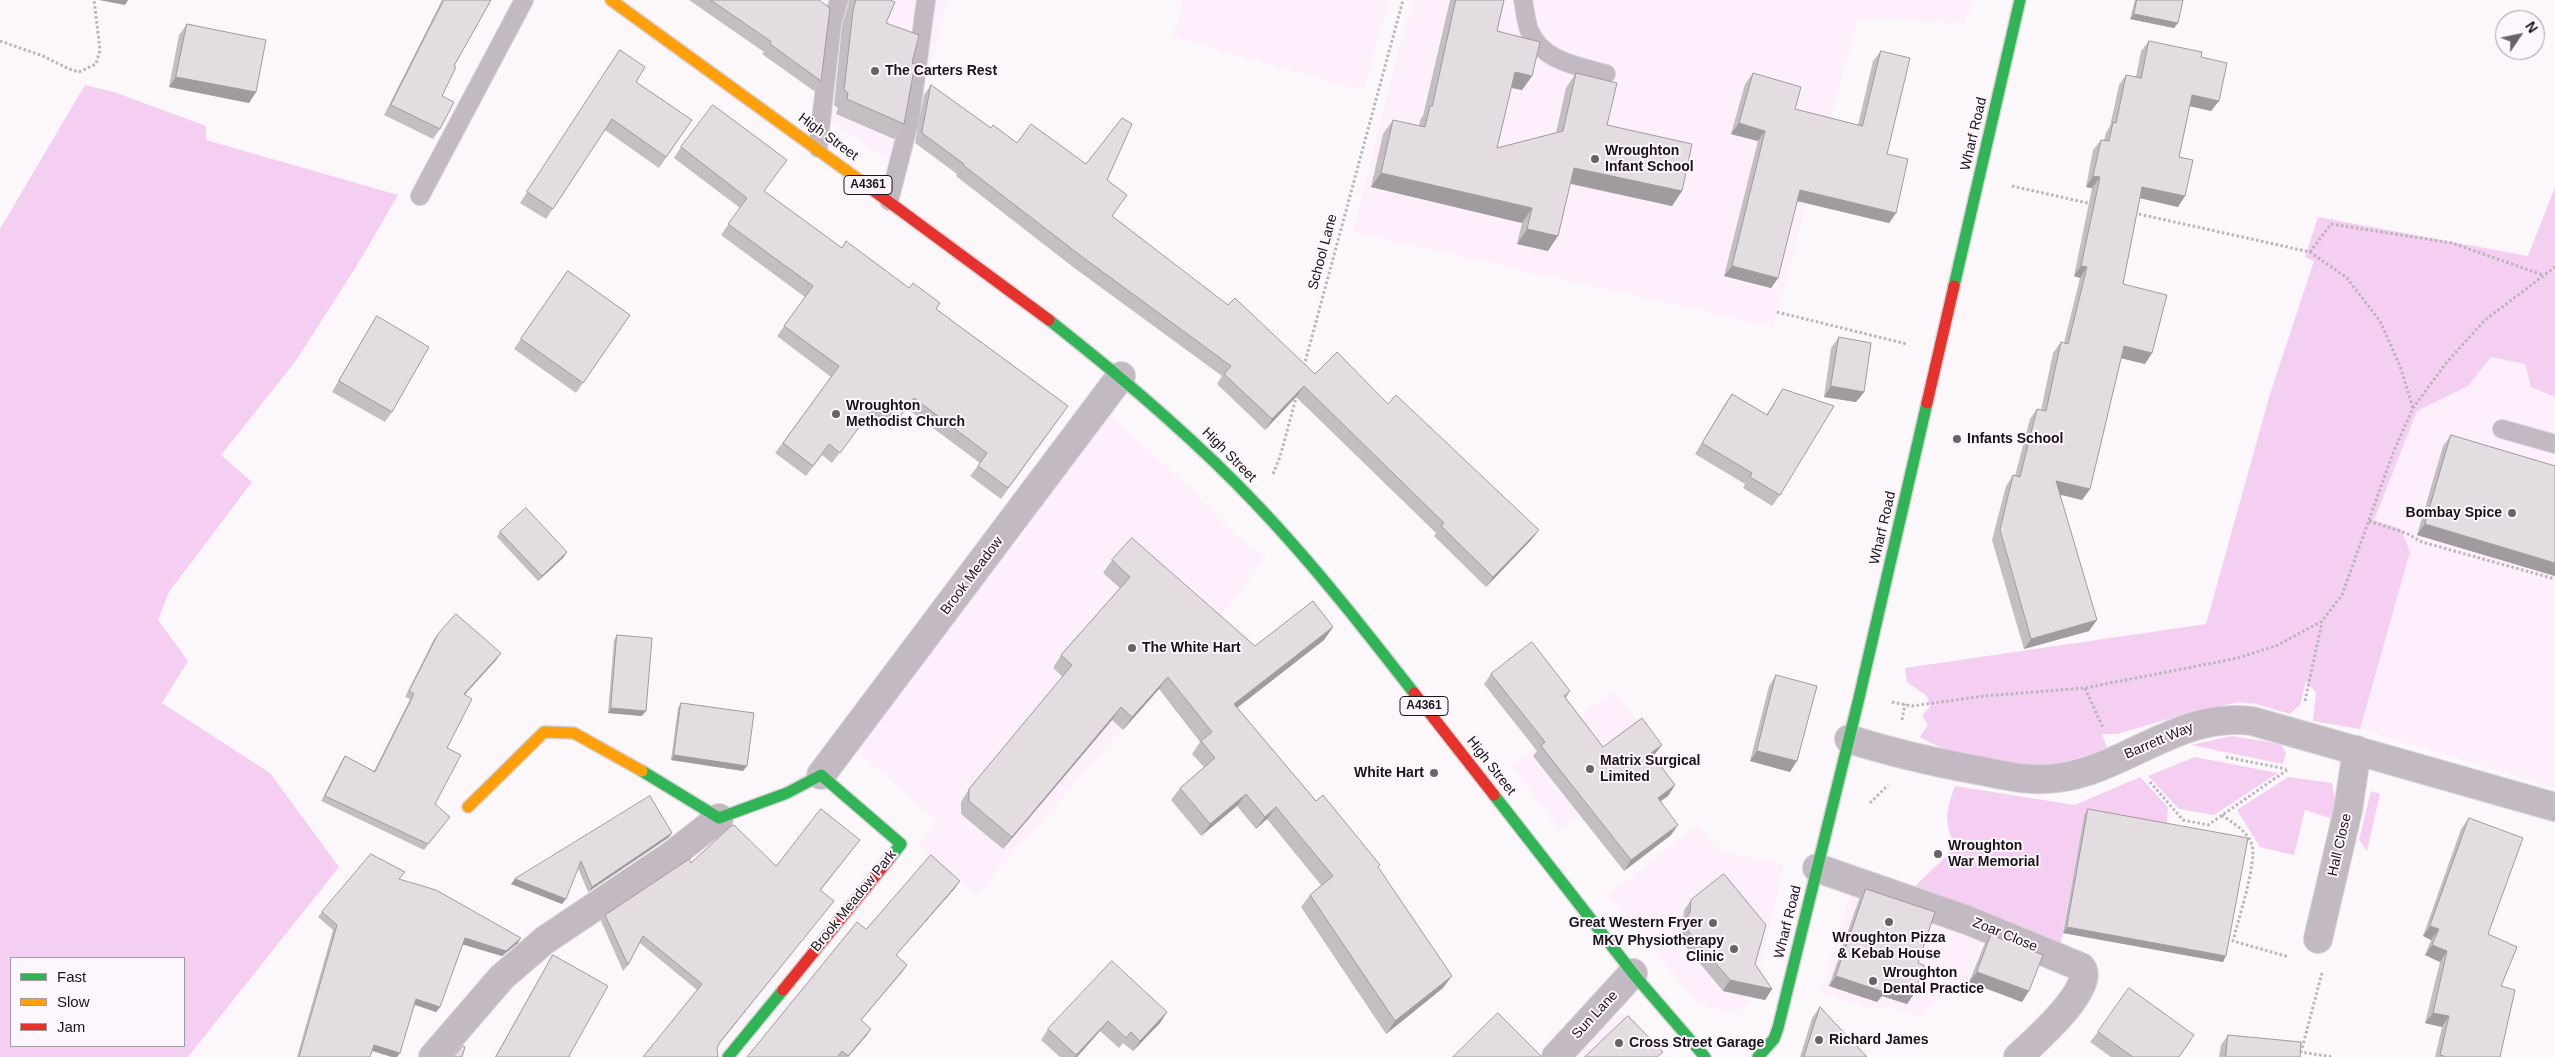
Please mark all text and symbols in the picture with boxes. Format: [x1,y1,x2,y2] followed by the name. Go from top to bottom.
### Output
[2495,10,2545,60] north arrow
[2522,19,2541,36] text: N
[885,63,997,79] place label: The Carters Rest
[869,65,881,77] marker: The Carters Rest
[1957,96,1991,172] street label: Wharf Road
[795,110,861,164] street label: High Street
[1605,143,1694,176] place label: Wroughton Infant School
[1589,153,1601,165] marker: Wroughton Infant School
[844,176,892,194] road number: A4361
[1305,212,1341,292] street label: School Lane
[846,398,965,431] place label: Wroughton Methodist Church
[830,408,842,420] marker: Wroughton Methodist Church
[1198,424,1260,486] street label: High Street
[1967,431,2063,447] place label: Infants School
[1951,433,1963,445] marker: Infants School
[1866,490,1900,566] street label: Wharf Road
[2406,505,2502,521] place label: Bombay Spice
[2506,507,2518,519] marker: Bombay Spice
[937,534,1007,618] street label: Brook Meadow
[1142,640,1241,656] place label: The White Hart
[1126,642,1138,654] marker: The White Hart
[1400,696,1448,716] road number: A4361
[2122,719,2196,763] street label: Barrett Way
[1463,733,1519,799] street label: High Street
[1600,753,1700,786] place label: Matrix Surgical Limited
[1584,763,1596,775] marker: Matrix Surgical Limited
[1354,765,1424,781] place label: White Hart
[1428,767,1440,779] marker: White Hart
[2325,812,2355,878] street label: Hall Close
[1948,838,2039,870] place label: Wroughton War Memorial
[808,847,900,955] street label: Brook Meadow Park
[1932,848,1944,860] marker: Wroughton War Memorial
[1771,884,1805,960] street label: Wharf Road
[1970,914,2040,956] street label: Zoar Close
[1569,915,1703,931] place label: Great Western Fryer
[1883,916,1895,928] marker: Wroughton Pizza & Kebab House
[1707,917,1719,929] marker: Great Western Fryer
[1832,930,1946,962] place label: Wroughton Pizza & Kebab House
[1593,933,1724,966] place label: MKV Physiotherapy Clinic
[1728,943,1740,955] marker: MKV Physiotherapy Clinic
[10,957,185,1047] legend
[1883,965,1984,998] place label: Wroughton Dental Practice
[57,968,86,985] text: Fast
[1867,975,1879,987] marker: Wroughton Dental Practice
[1568,987,1622,1043] street label: Sun Lane
[57,993,90,1010] text: Slow
[57,1018,85,1035] text: Jam
[1829,1032,1929,1048] place label: Richard James
[1813,1034,1825,1046] marker: Richard James
[1629,1035,1764,1051] place label: Cross Street Garage
[1613,1037,1625,1049] marker: Cross Street Garage

